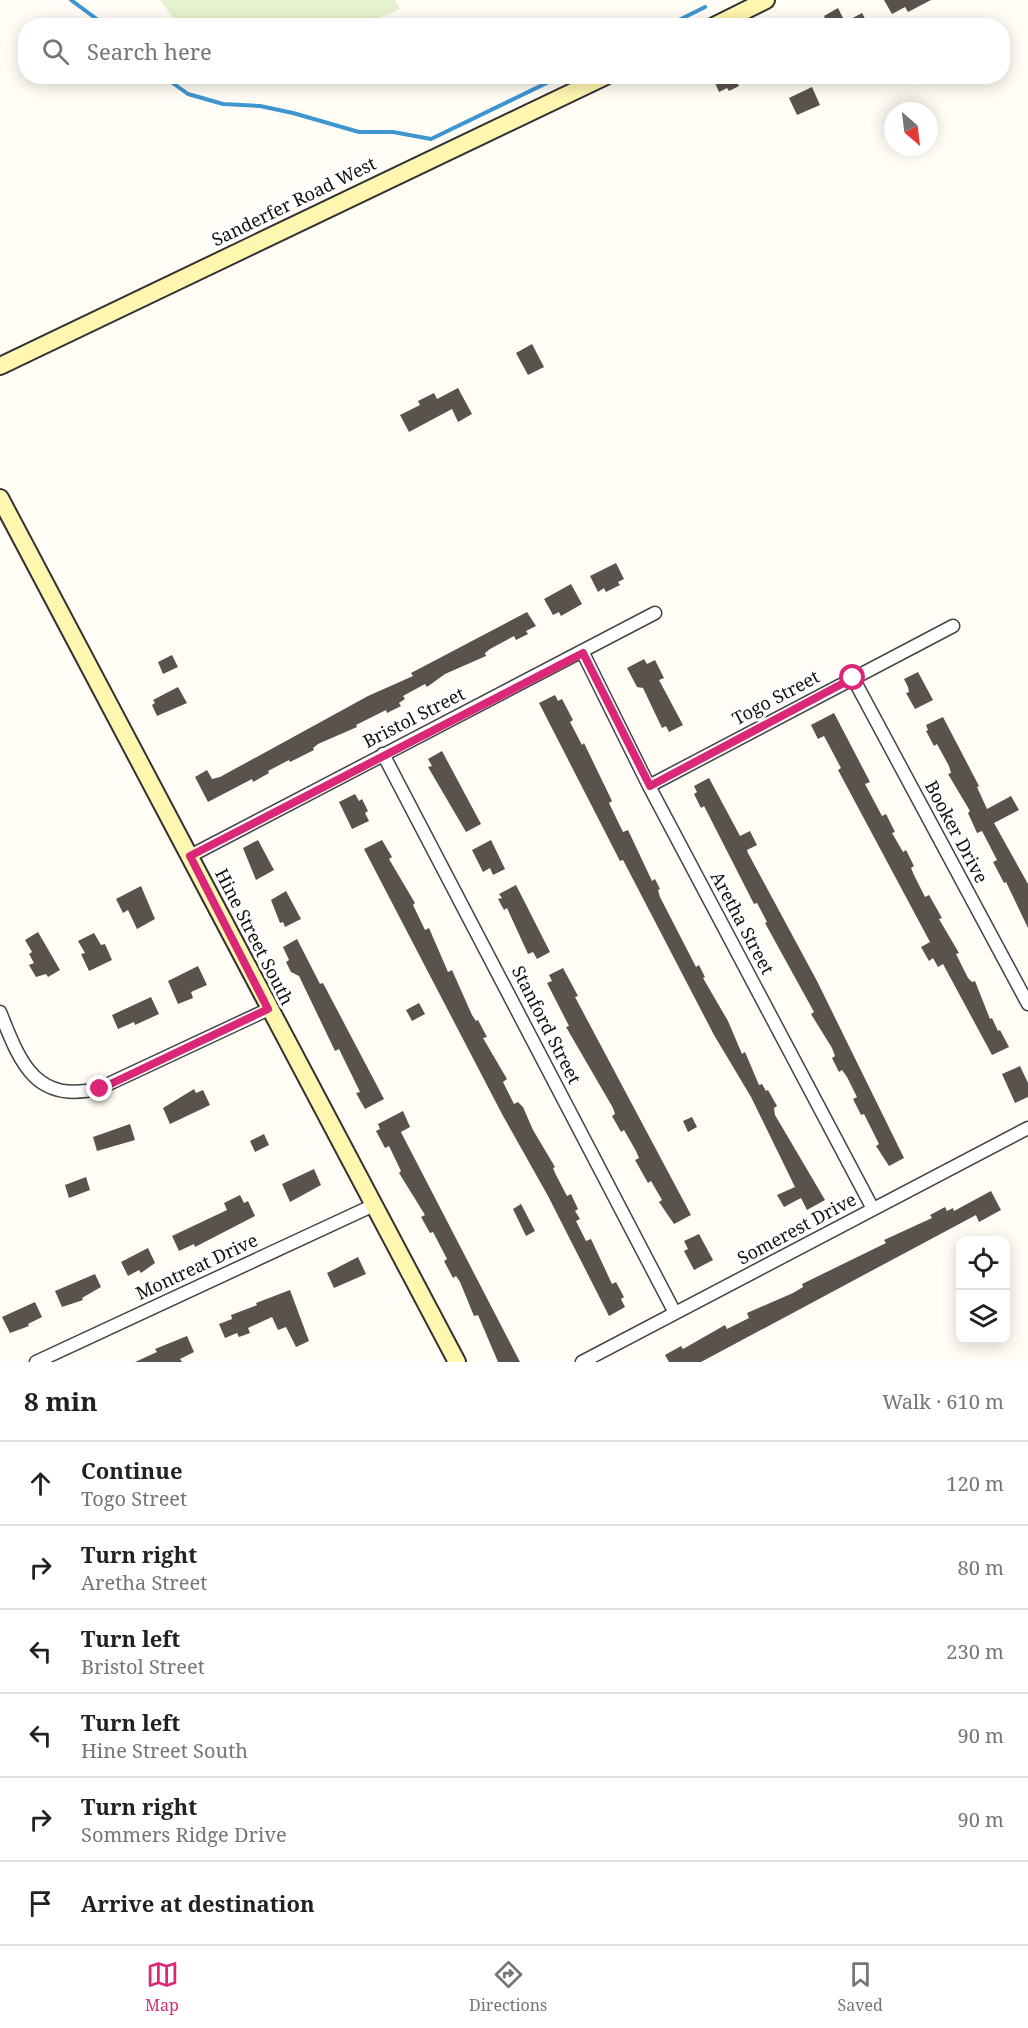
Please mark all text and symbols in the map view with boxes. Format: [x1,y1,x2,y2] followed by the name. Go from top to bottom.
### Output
[18,18,1010,84] search box
[39,35,72,68] icon: search
[87,36,212,66] text: Search here
[884,102,938,156] north arrow
[207,151,380,251] street label: Sanderfer Road West
[728,664,823,730] street label: Togo Street
[839,664,865,690] route start
[359,681,469,753] street label: Bristol Street
[920,776,994,887] street label: Booker Drive
[210,864,300,1009] street label: Hine Street South
[706,867,780,978] street label: Aretha Street
[507,961,587,1088] street label: Stanford Street
[86,1075,112,1101] route end
[733,1187,860,1270] street label: Somerest Drive
[132,1227,261,1305] street label: Montreat Drive
[956,1236,1010,1344] map controls
[956,1236,1010,1290] button: locate
[956,1290,1010,1344] button: layers
[24,1383,98,1419] text: 8 min
[882,1388,1004,1415] text: Walk · 610 m
[81,1455,183,1485] text: Continue
[24,1467,57,1500] icon: ahead
[946,1470,1004,1497] text: 120 m
[81,1485,187,1512] text: Togo Street
[81,1539,197,1569] text: Turn right
[24,1551,57,1584] icon: right
[958,1554,1004,1581] text: 80 m
[81,1569,207,1596] text: Aretha Street
[81,1623,180,1653] text: Turn left
[24,1635,57,1668] icon: left
[946,1638,1004,1665] text: 230 m
[81,1653,205,1680] text: Bristol Street
[81,1707,180,1737] text: Turn left
[24,1719,57,1752] icon: left
[958,1722,1004,1749] text: 90 m
[81,1737,248,1764] text: Hine Street South
[81,1791,197,1821] text: Turn right
[24,1803,57,1836] icon: right
[958,1806,1004,1833] text: 90 m
[81,1821,287,1848] text: Sommers Ridge Drive
[24,1887,57,1920] icon: arrive
[81,1888,315,1918] text: Arrive at destination
[145,1958,179,2016] tab: Map
[469,1958,547,2016] tab: Directions
[838,1958,883,2016] tab: Saved

